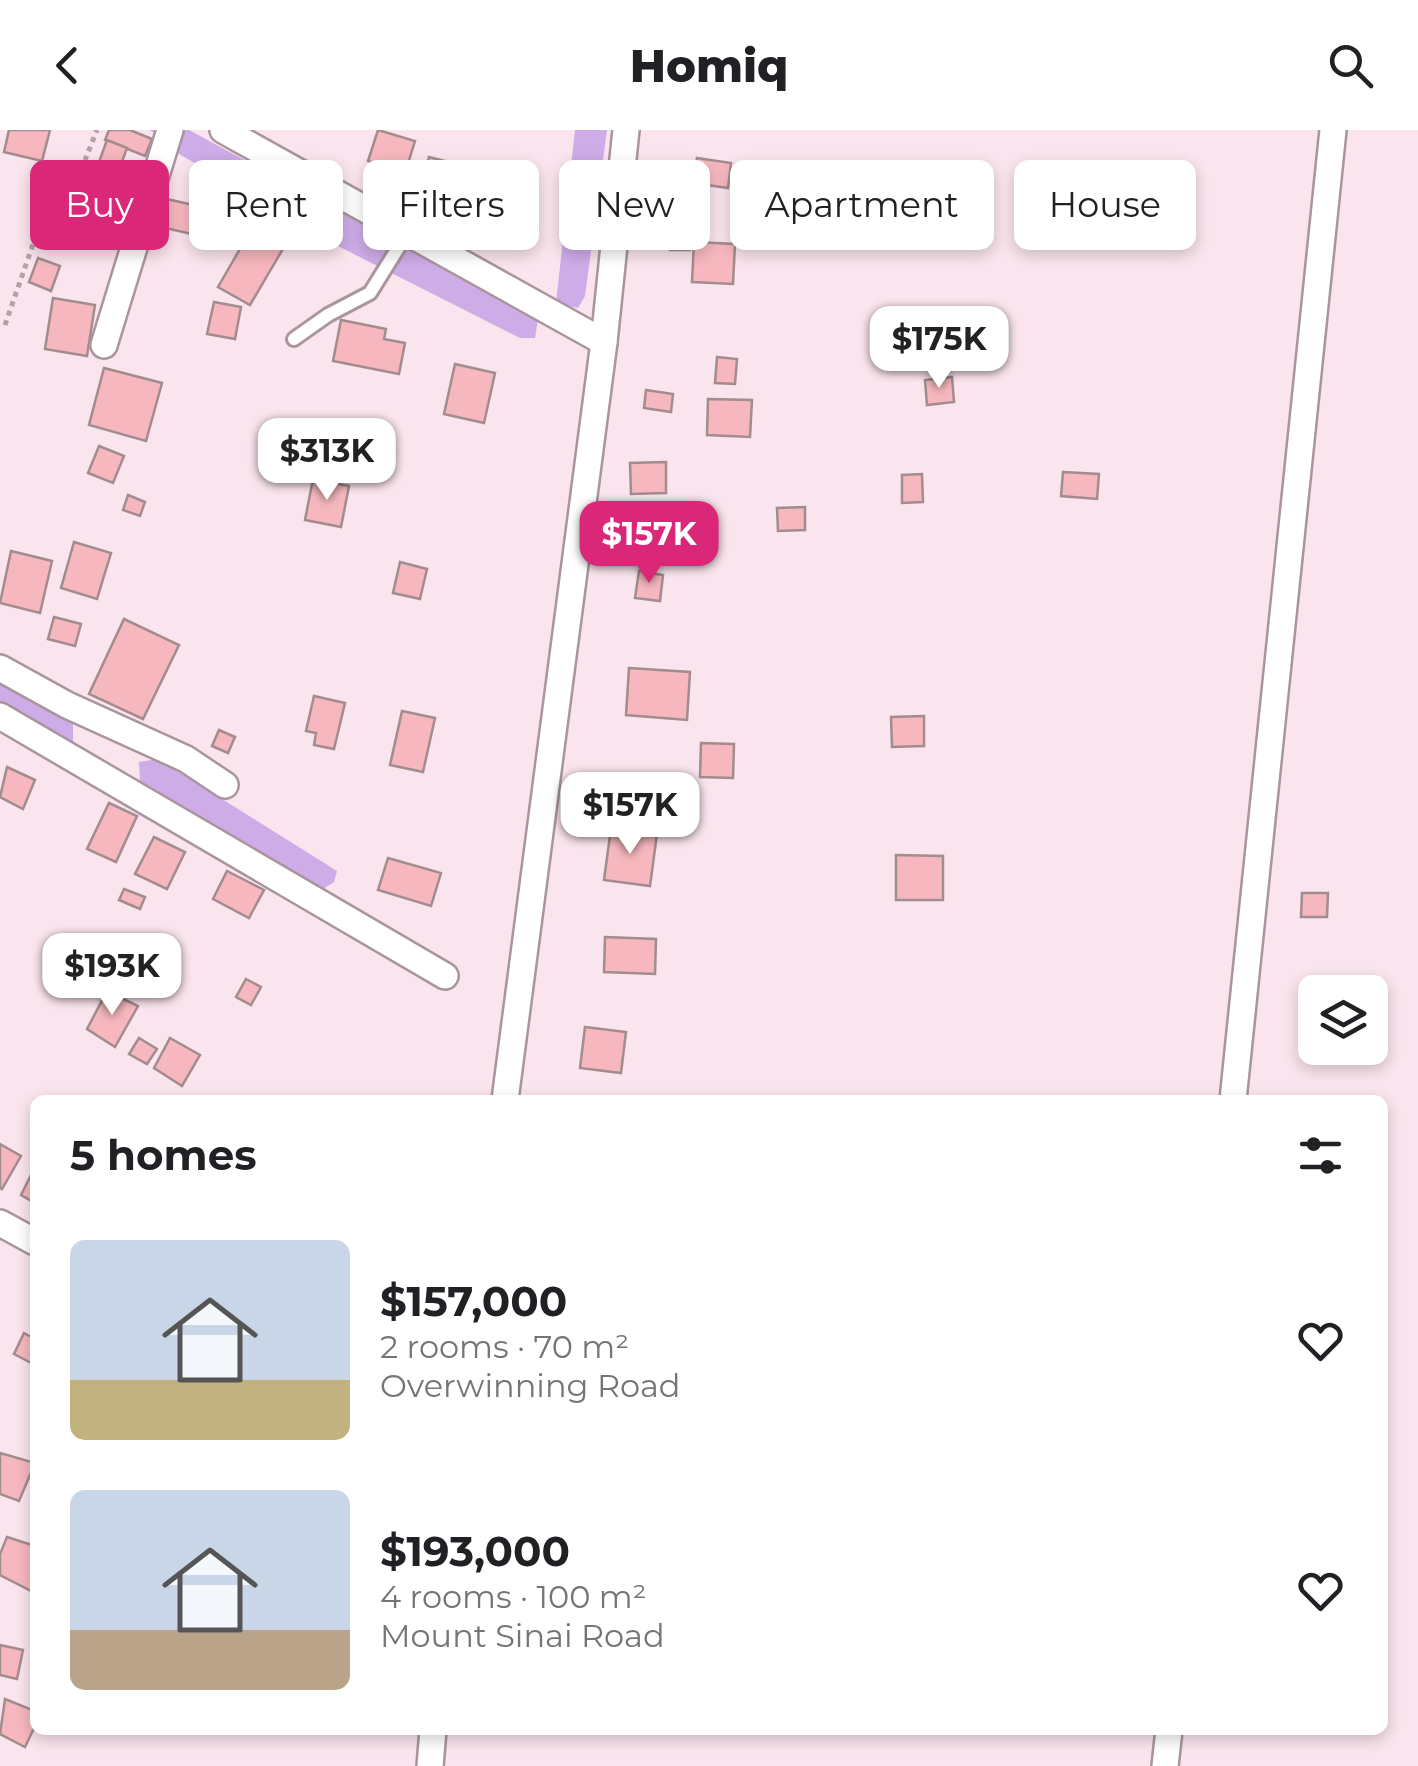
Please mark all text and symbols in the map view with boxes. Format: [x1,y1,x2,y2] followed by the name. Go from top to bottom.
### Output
[40,38,95,93] icon: back
[630,38,788,93] text: Homiq
[1323,38,1378,93] icon: search
[30,160,169,250] chip: Buy
[189,160,343,250] chip: Rent
[363,160,539,250] chip: Filters
[559,160,710,250] chip: New
[730,160,994,250] chip: Apartment
[1014,160,1196,250] chip: House
[869,306,1009,391] pin: $175K
[892,319,986,358] text: $175K
[257,418,397,503] pin: $313K
[280,431,374,470] text: $313K
[579,501,719,586] pin: $157K
[602,514,696,553] text: $157K
[560,772,700,857] pin: $157K
[583,785,677,824] text: $157K
[42,933,182,1018] pin: $193K
[64,946,160,985] text: $193K
[1298,975,1388,1065] map controls
[1298,975,1388,1065] button: layers
[1293,1128,1348,1183] icon: filters
[70,1129,257,1181] text: 5 homes
[380,1275,567,1327] text: $157,000
[150,1280,270,1400] icon: home
[1293,1313,1348,1368] icon: heart
[380,1327,629,1366] text: 2 rooms · 70 m²
[380,1366,681,1405] text: Overwinning Road
[380,1525,570,1577] text: $193,000
[150,1530,270,1650] icon: home
[1293,1563,1348,1618] icon: heart
[380,1577,647,1616] text: 4 rooms · 100 m²
[380,1616,665,1655] text: Mount Sinai Road

